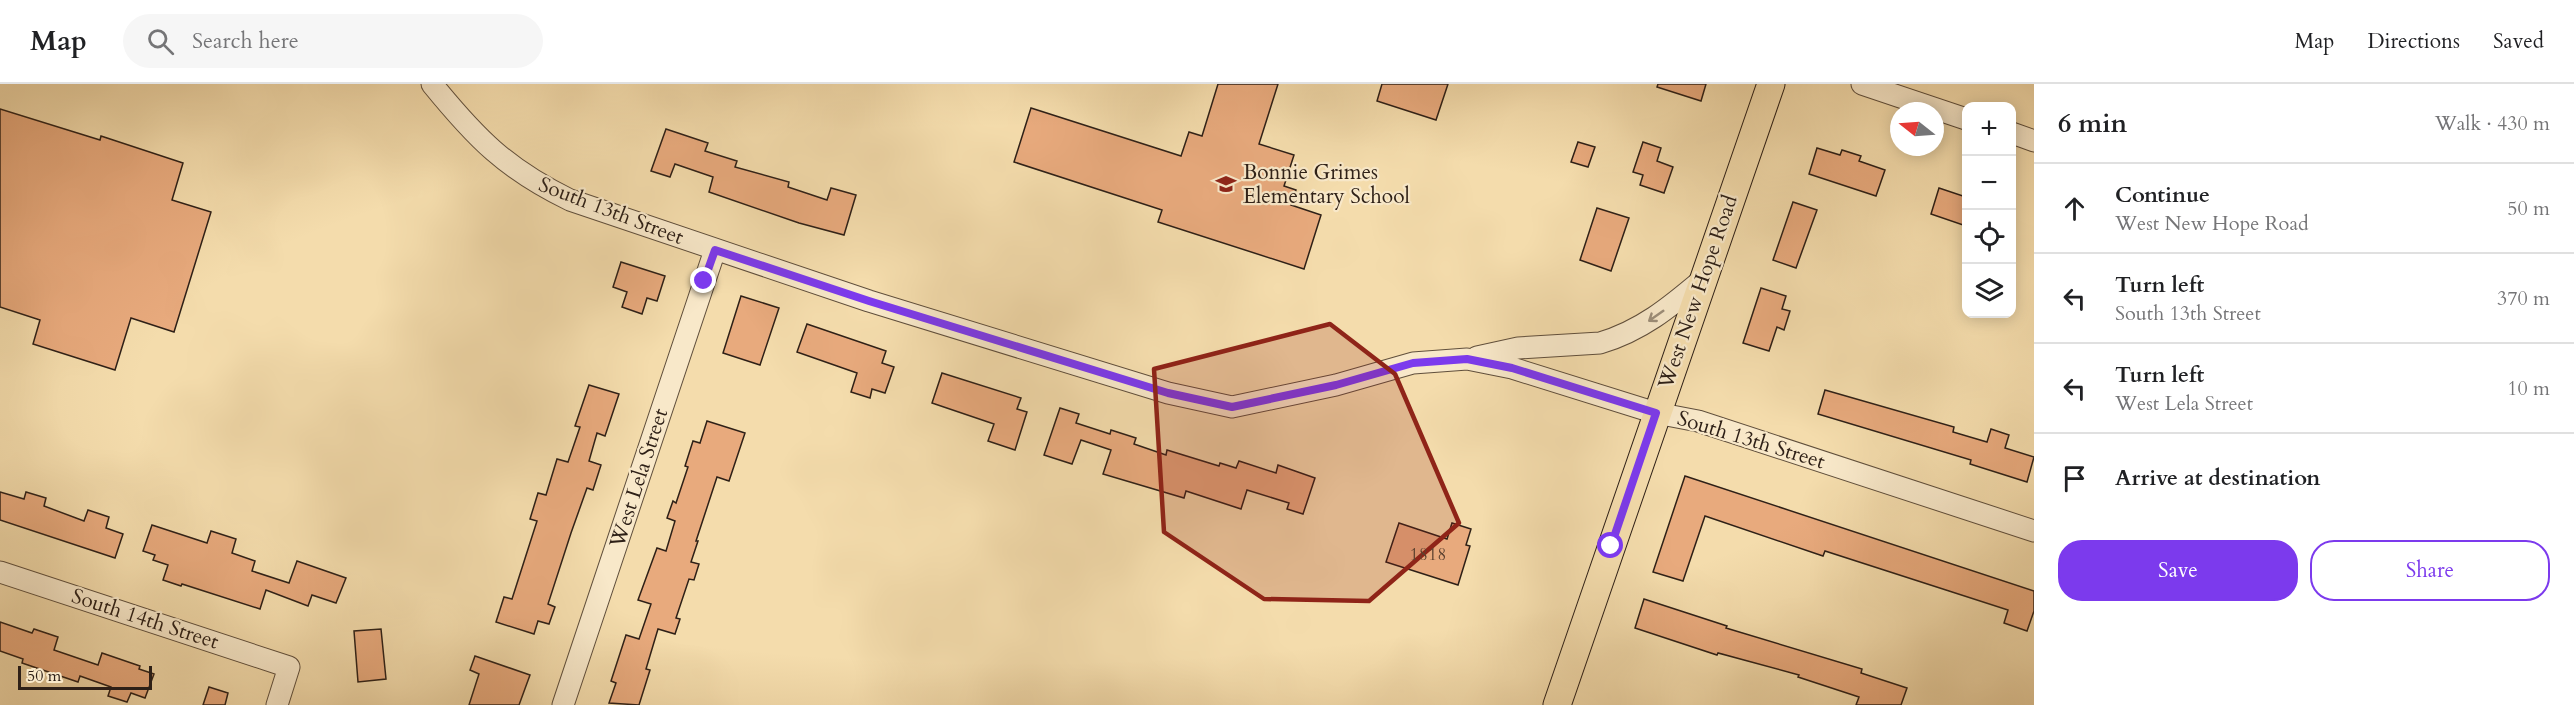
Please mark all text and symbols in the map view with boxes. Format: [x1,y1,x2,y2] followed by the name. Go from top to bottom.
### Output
[123,14,543,68] search box
[30,22,87,60] text: Map
[144,25,177,58] icon: search
[192,26,299,56] text: Search here
[2294,27,2334,56] text: Map
[2367,27,2460,56] text: Directions
[2493,27,2544,56] text: Saved
[1890,102,1944,156] north arrow
[1962,102,2016,318] map controls
[1962,102,2016,156] button: +
[2058,106,2127,141] text: 6 min
[2435,110,2550,137] text: Walk · 430 m
[1962,156,2016,210] button: −
[1243,158,1410,211] place label: Bonnie Grimes Elementary School
[534,170,688,252] street label: South 13th Street
[1214,172,1238,196] school or university icon: Bonnie Grimes Elementary School
[2115,180,2210,210] text: Continue
[1651,191,1745,394] street label: West New Hope Road
[2058,192,2091,225] icon: ahead
[2507,195,2550,222] text: 50 m
[1962,210,2016,264] button: locate
[2115,210,2309,237] text: West New Hope Road
[1962,264,2016,318] button: layers
[690,267,716,293] route end
[2115,270,2204,300] text: Turn left
[2058,282,2091,315] icon: left
[2497,285,2550,312] text: 370 m
[2115,300,2261,327] text: South 13th Street
[1648,310,1665,323] one-way arrow
[2115,360,2204,390] text: Turn left
[2058,372,2091,405] icon: left
[2507,375,2550,402] text: 10 m
[2115,390,2253,417] text: West Lela Street
[603,404,675,552] street label: West Lela Street
[1674,404,1829,476] street label: South 13th Street
[2058,462,2091,495] icon: arrive
[2115,463,2320,493] text: Arrive at destination
[1597,532,1623,558] route start
[2058,540,2298,601] button: Save
[2310,540,2550,601] button: Share
[1410,542,1446,567] house number: 1818
[68,582,223,657] street label: South 14th Street
[18,663,152,690] scale bar
[27,665,61,687] text: 50 m

